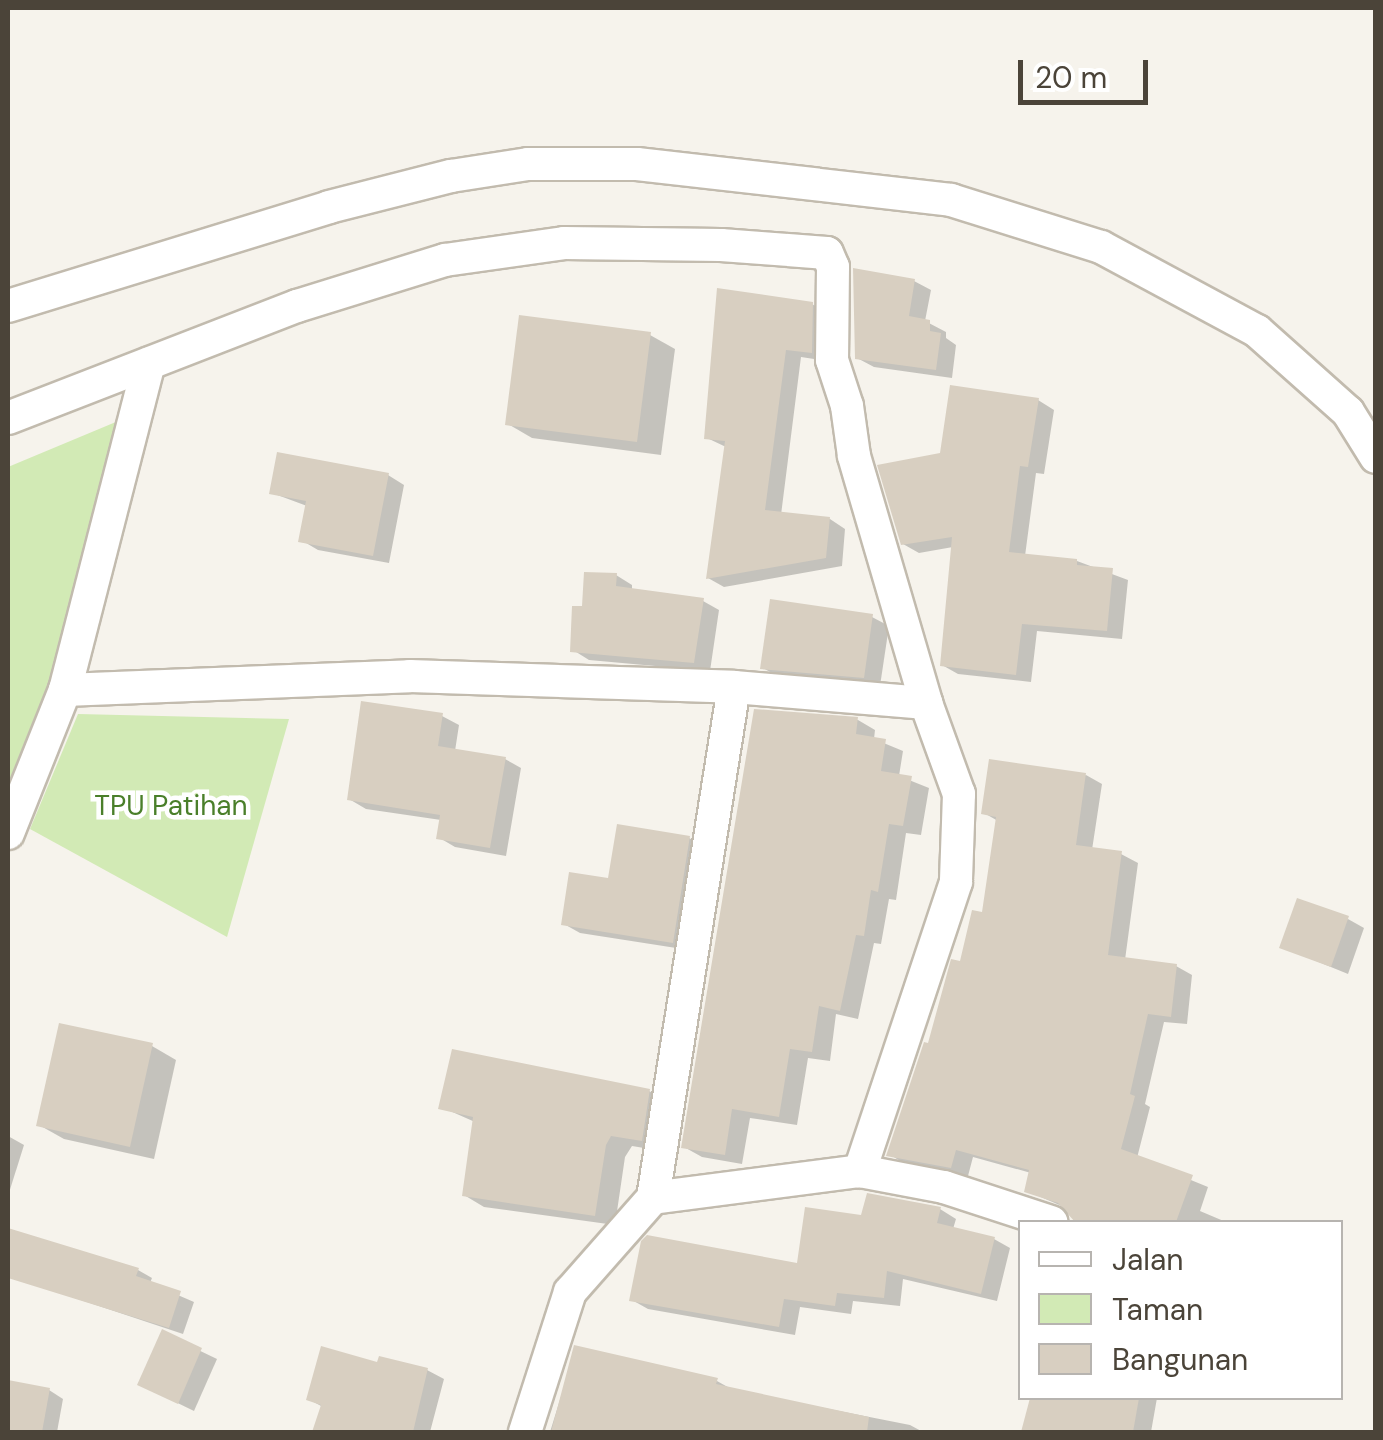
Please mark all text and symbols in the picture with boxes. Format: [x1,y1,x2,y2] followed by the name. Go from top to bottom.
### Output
[1023,40,1153,102] scale bar
[1035,58,1107,97] text: 20 m
[94,789,248,823] park label: TPU Patihan
[1018,1220,1343,1400] legend
[1112,1240,1184,1279] text: Jalan
[1112,1290,1203,1329] text: Taman
[1112,1340,1248,1379] text: Bangunan

